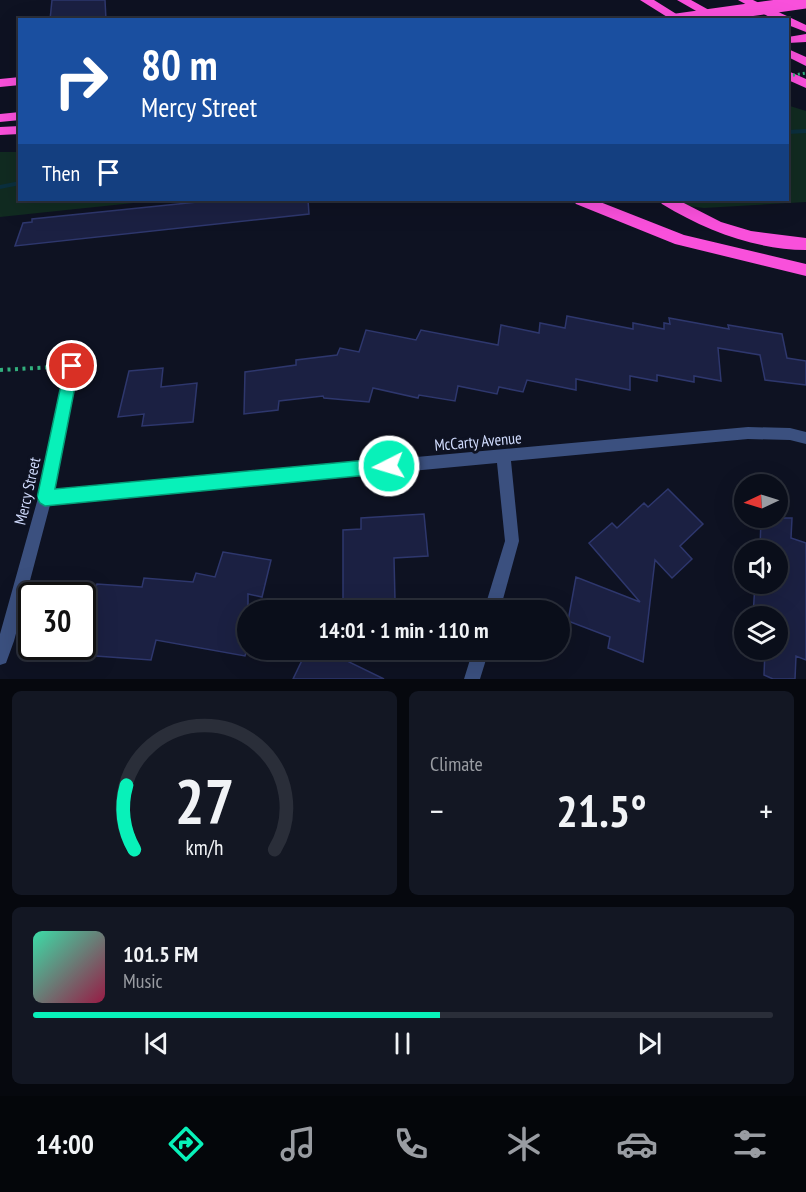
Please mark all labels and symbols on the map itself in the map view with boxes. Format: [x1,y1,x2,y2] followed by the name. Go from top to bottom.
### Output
[46,340,97,391] pin
[434,427,522,455] street label: McCarty Avenue
[357,434,421,498] position arrow
[10,455,45,527] street label: Mercy Street
[734,474,788,528] north arrow
[18,582,96,660] speed limit sign: 30

